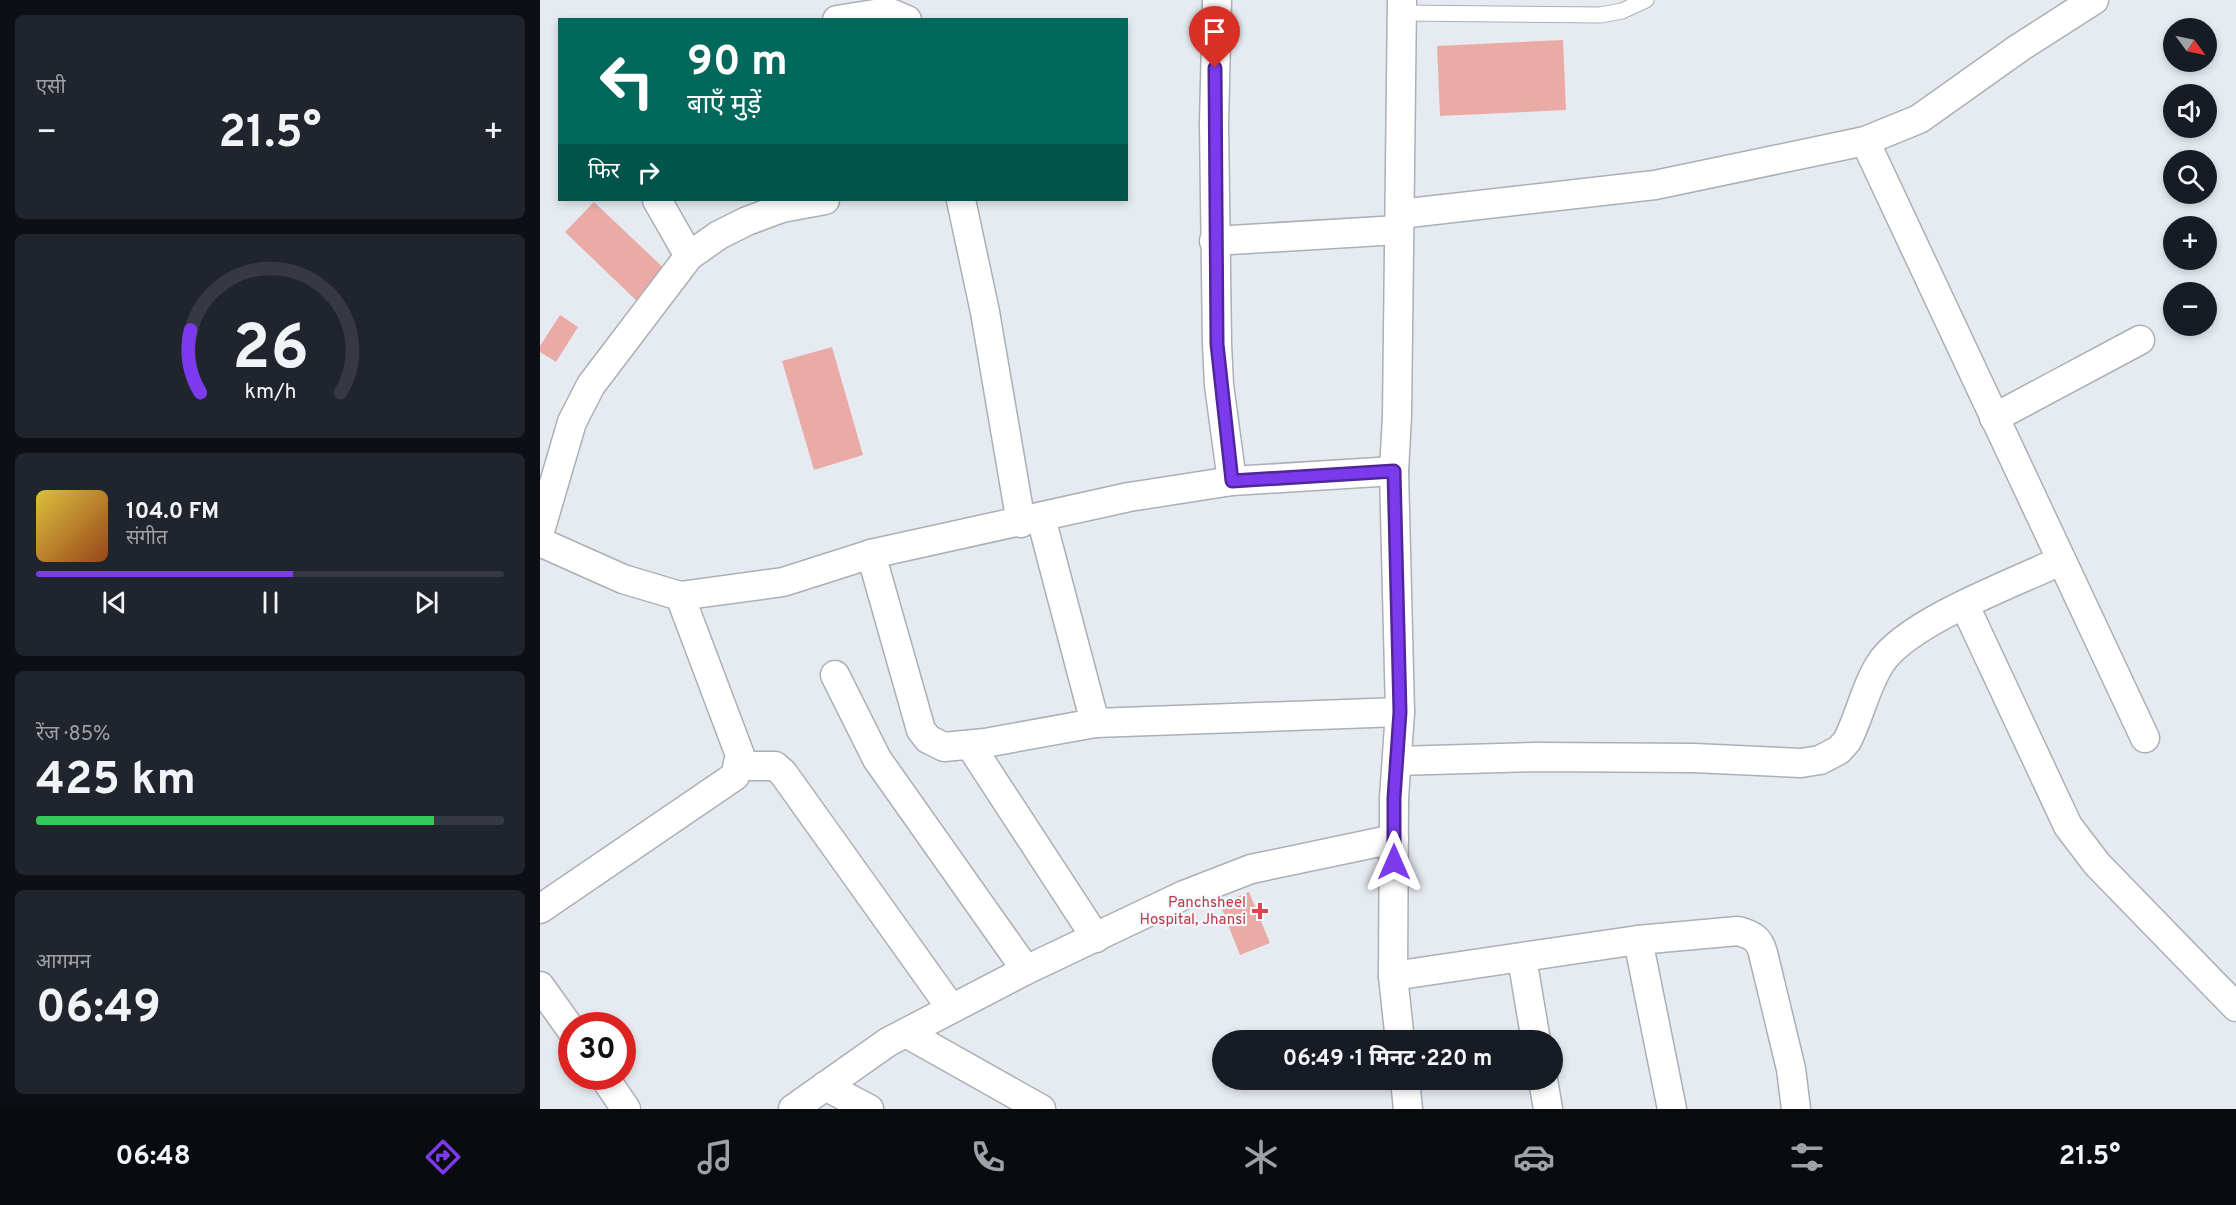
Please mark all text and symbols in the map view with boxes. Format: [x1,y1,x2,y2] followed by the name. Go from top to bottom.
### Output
[1189,6,1240,68] pin
[1198,15,1231,48] icon: arrive
[2163,18,2217,72] north arrow
[2163,18,2217,336] map controls
[687,37,788,90] text: 90 m
[588,42,666,120] icon: left
[36,75,66,101] text: एसी
[2163,84,2217,138] button: sound
[687,89,761,123] text: बाएँ मुड़ें
[219,106,321,163] text: 21.5°
[36,113,57,155] text: −
[483,113,504,155] text: +
[2163,150,2217,204] button: search
[632,156,665,189] icon: right
[588,159,620,186] text: फिर
[2163,216,2217,270] button: +
[2163,282,2217,336] button: −
[232,312,308,391] text: 26
[244,379,296,406] text: km/h
[126,499,219,526] text: 104.0 FM
[126,526,167,552] text: संगीत
[98,586,131,619] icon: previous
[254,586,287,619] icon: pause
[410,586,443,619] icon: next
[36,722,110,748] text: रेंज · 85%
[36,753,196,810] text: 425 km
[1362,830,1426,894] position arrow
[1140,894,1246,930] place label: Panchsheel Hospital, Jhansi
[1251,902,1269,920] marker: Panchsheel Hospital, Jhansi
[36,950,91,976] text: आगमन
[36,981,161,1038] text: 06:49
[558,1012,636,1090] speed limit sign: 30
[1283,1046,1492,1073] text: 06:49 · 1 मिनट · 220 m
[422,1136,464,1178] icon: directions
[694,1136,736,1178] icon: music
[967,1136,1009,1178] icon: phone
[1240,1136,1282,1178] icon: climate
[1513,1136,1555,1178] icon: car
[1786,1136,1828,1178] icon: filters
[115,1140,191,1174] text: 06:48
[2059,1140,2121,1174] text: 21.5°

